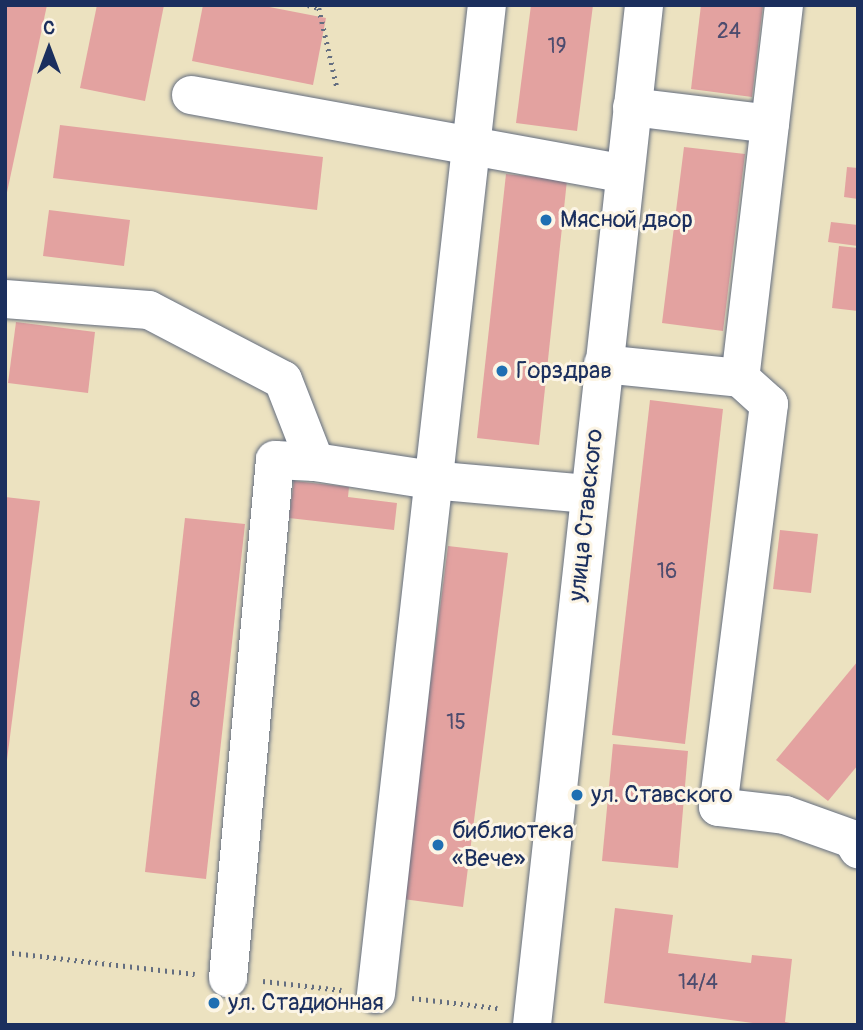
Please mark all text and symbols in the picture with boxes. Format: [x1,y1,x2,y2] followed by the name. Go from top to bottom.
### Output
[14,14,84,84] north arrow
[43,16,55,40] text: С
[717,19,741,45] house number: 24
[547,34,567,60] house number: 19
[560,206,693,234] place label: Мясной двор
[538,212,554,228] marker: Мясной двор
[516,357,612,385] place label: Горздрав
[494,363,510,379] marker: Горздрав
[563,427,609,603] street label: улица Ставского
[657,559,677,585] house number: 16
[190,688,200,714] house number: 8
[446,710,466,736] house number: 15
[591,781,733,809] place label: ул. Ставского
[569,787,585,803] marker: ул. Ставского
[452,817,574,873] place label: библиотека «Вече»
[430,837,446,853] marker: библиотека «Вече»
[678,970,718,996] house number: 14/4
[228,989,384,1017] place label: ул. Стадионная
[206,995,222,1011] marker: ул. Стадионная

